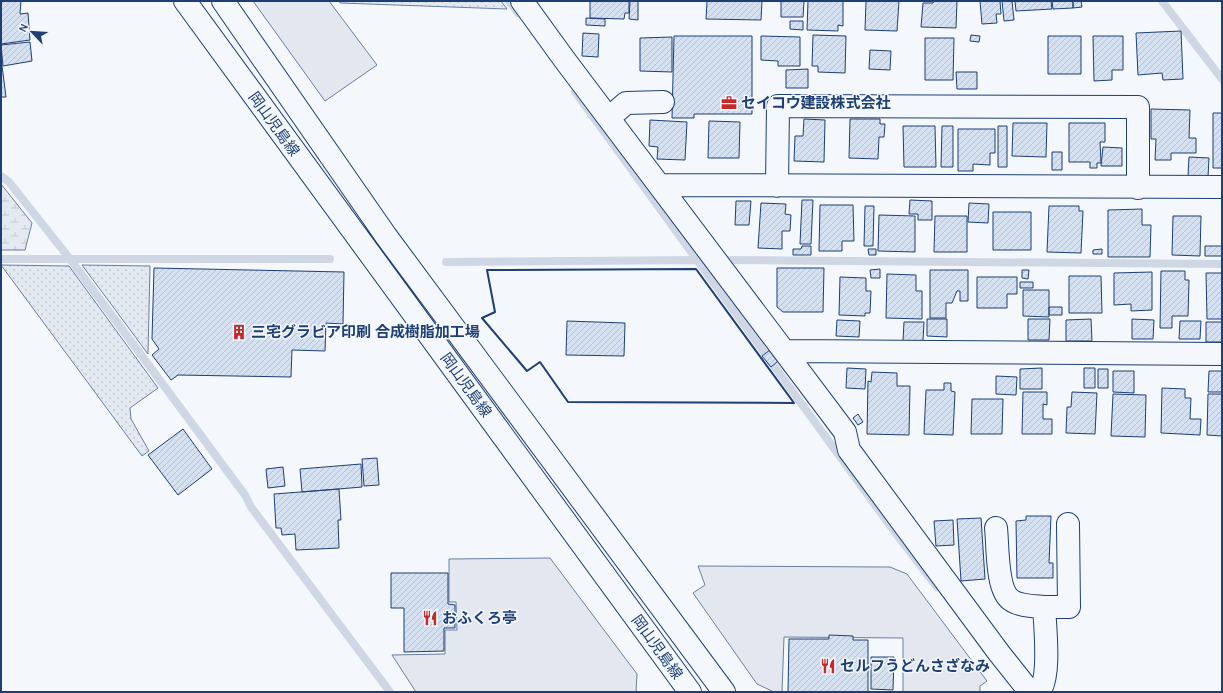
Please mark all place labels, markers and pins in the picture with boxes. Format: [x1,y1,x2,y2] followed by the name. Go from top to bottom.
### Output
[720,94,738,112] office icon: セイコウ建設株式会社
[741,94,890,112] place label: セイコウ建設株式会社
[230,323,248,341] building icon: 三宅グラビア印刷 合成樹脂加工場
[251,323,480,341] place label: 三宅グラビア印刷 合成樹脂加工場
[421,609,439,627] restaurant icon: おふくろ亭
[442,609,517,627] place label: おふくろ亭
[819,657,837,675] restaurant icon: セルフうどんさざなみ
[840,657,990,675] place label: セルフうどんさざなみ

